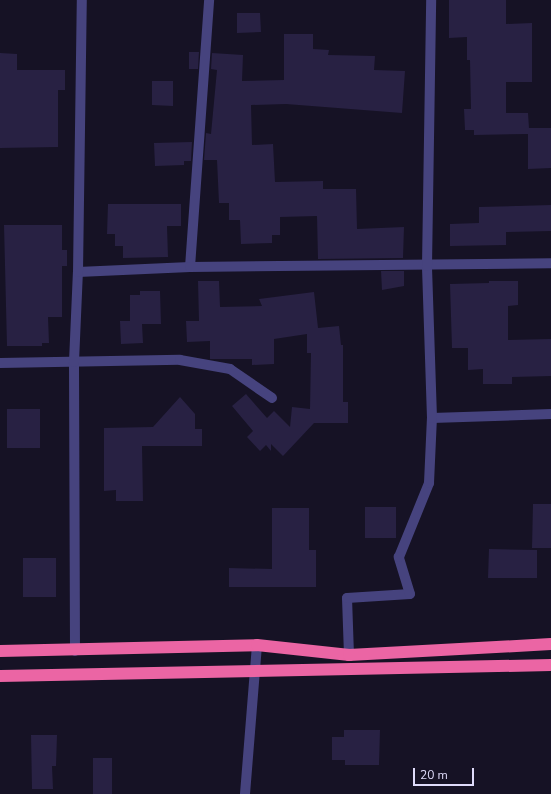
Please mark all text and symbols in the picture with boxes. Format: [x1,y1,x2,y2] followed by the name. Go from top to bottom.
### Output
[415,760,476,786] scale bar
[420,767,448,783] text: 20 m

